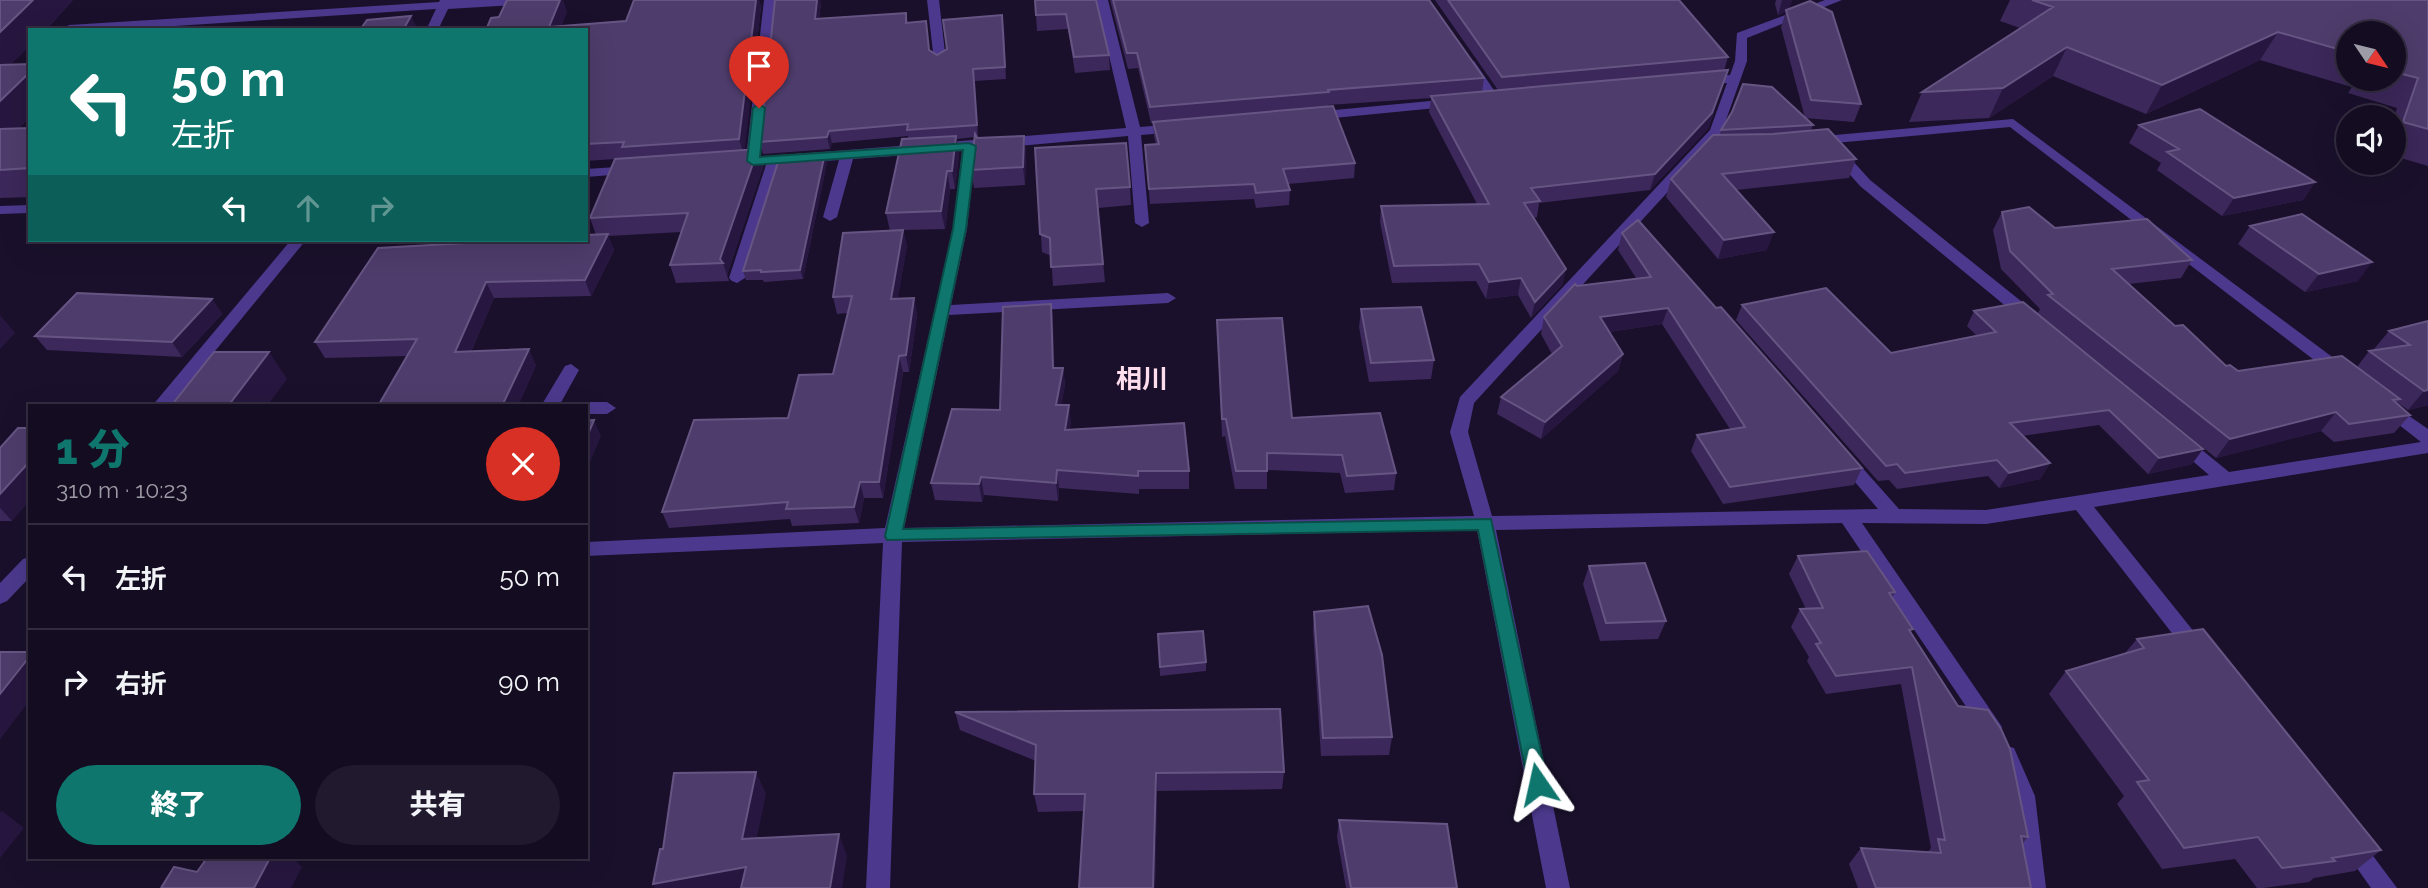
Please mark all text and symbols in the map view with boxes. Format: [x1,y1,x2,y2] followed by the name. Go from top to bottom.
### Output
[2336,21,2406,91] north arrow
[2336,21,2406,175] map controls
[729,36,789,108] pin
[740,47,778,85] icon: arrive
[171,50,286,107] text: 50 m
[56,56,147,147] icon: left
[2336,105,2406,175] button: sound
[171,116,235,153] text: 左折
[216,189,254,227] icon: left
[289,189,327,227] icon: ahead
[362,189,400,227] icon: right
[1116,364,1168,394] district label: 相川
[56,425,130,474] text: 1 分
[486,427,560,501] button: close
[56,476,188,503] text: 310 m · 10:23
[56,558,94,596] icon: left
[499,562,560,592] text: 50 m
[115,564,167,594] text: 左折
[56,663,94,701] icon: right
[498,667,560,697] text: 90 m
[115,669,167,699] text: 右折
[1501,747,1575,821] position arrow
[56,765,301,845] button: 終了
[315,765,560,845] button: 共有

